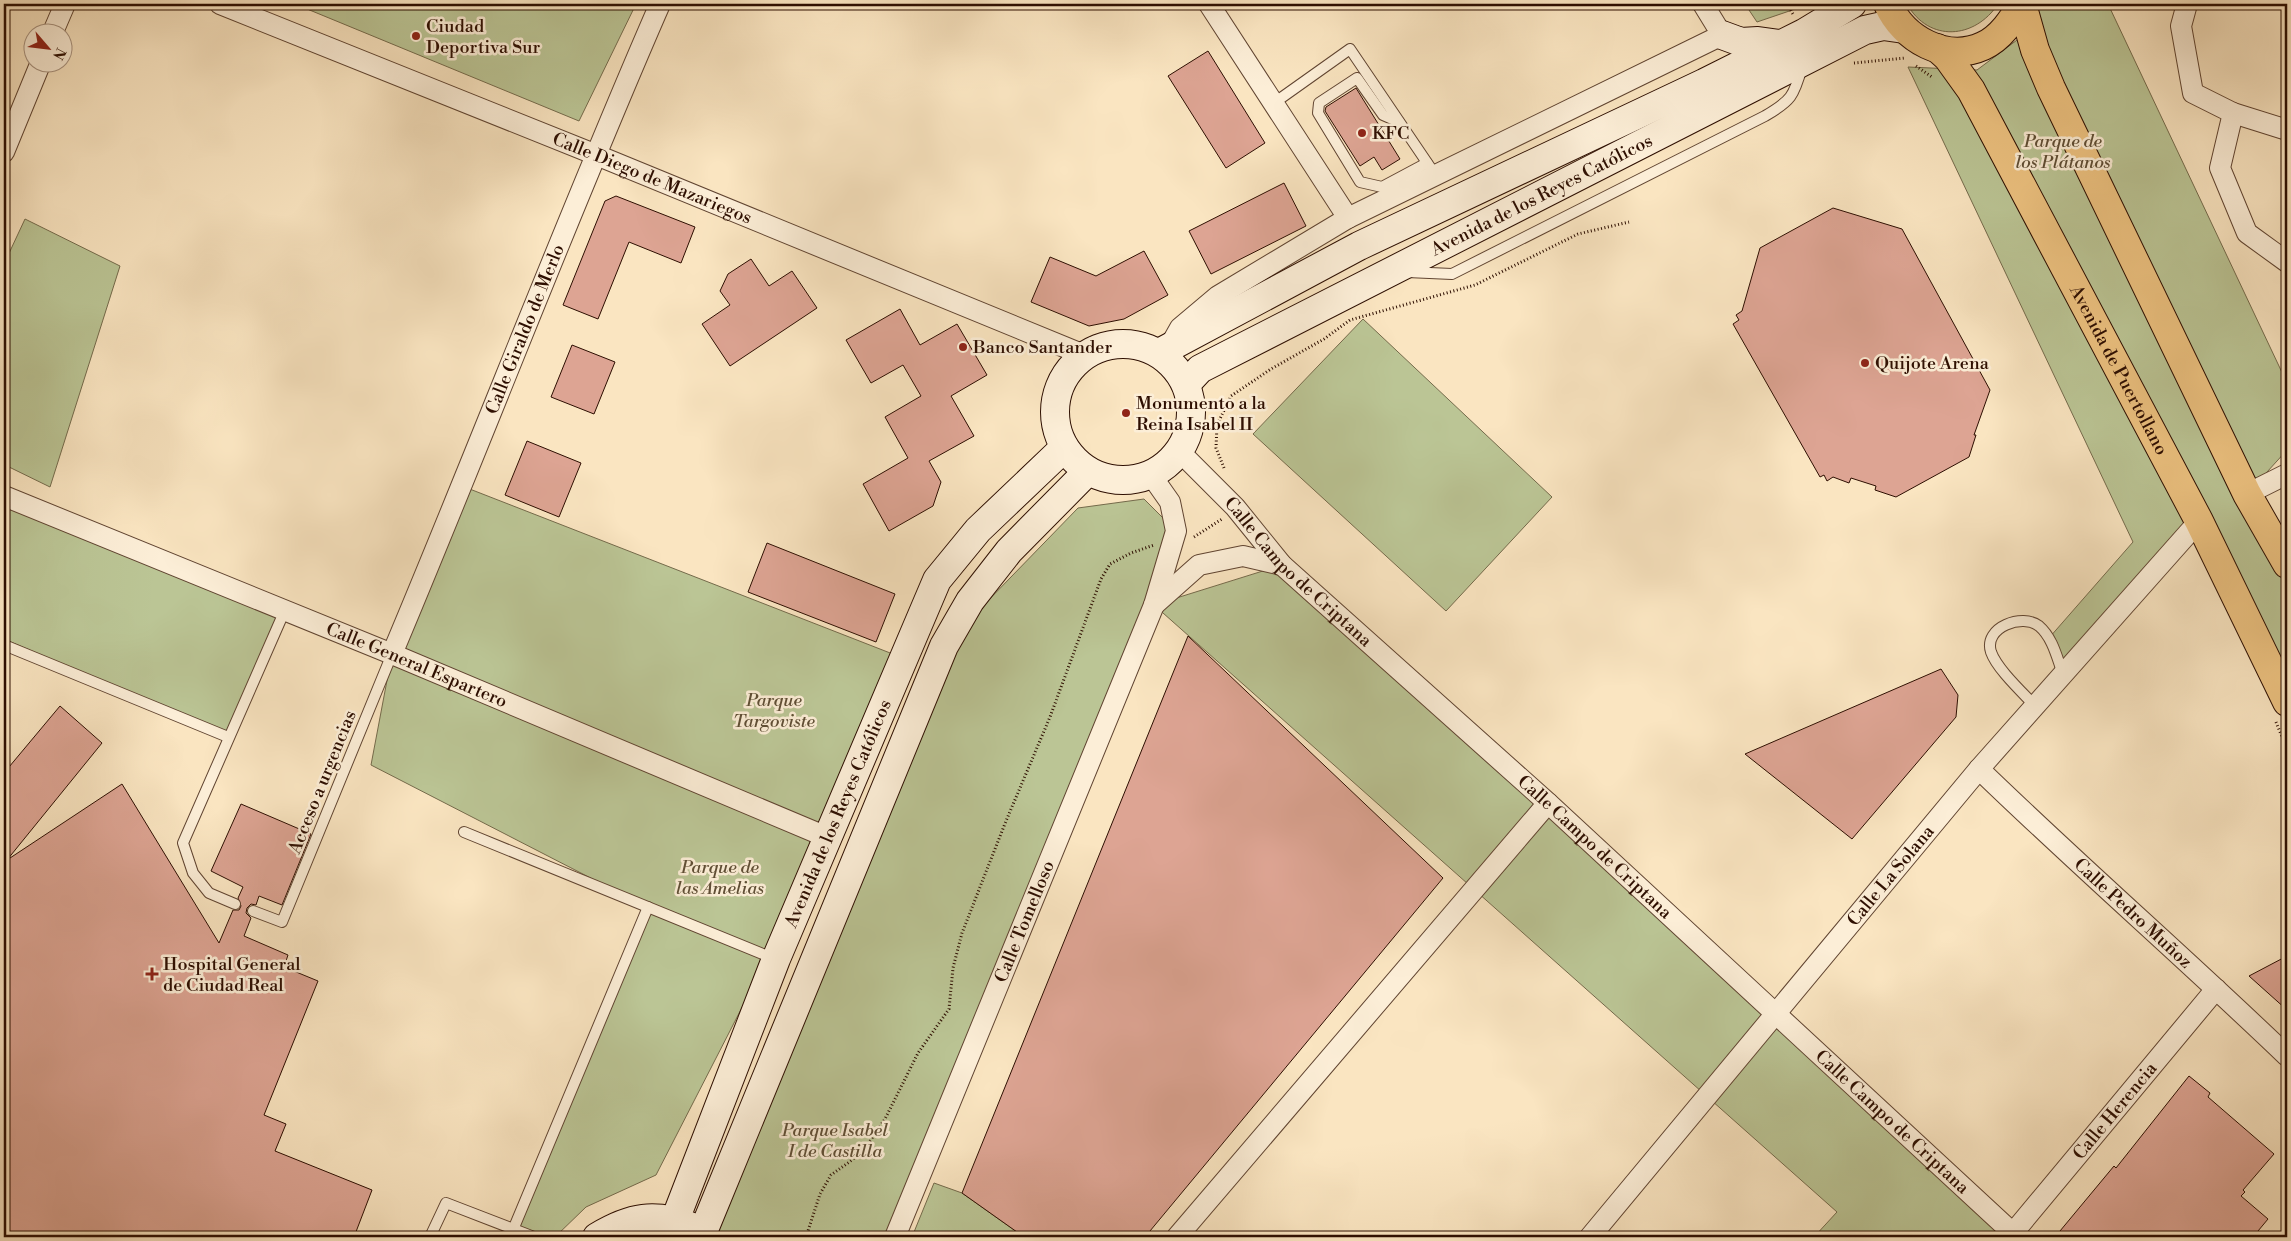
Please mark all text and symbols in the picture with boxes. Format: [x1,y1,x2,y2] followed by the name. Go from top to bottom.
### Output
[426,15,540,59] place label: Ciudad Deportiva Sur
[22,22,72,72] north arrow
[410,30,422,42] marker: Ciudad Deportiva Sur
[48,45,69,63] text: N
[1372,122,1409,145] place label: KFC
[1356,127,1368,139] marker: KFC
[549,128,755,230] street label: Calle Diego de Mazariegos
[1426,129,1657,262] street label: Avenida de los Reyes Católicos
[2015,130,2111,174] park label: Parque de los Plátanos
[481,241,570,418] street label: Calle Giraldo de Merlo
[2064,280,2173,459] street label: Avenida de Puertollano
[972,336,1112,359] place label: Banco Santander
[957,341,969,353] marker: Banco Santander
[1875,352,1990,375] place label: Quijote Arena
[1859,357,1871,369] marker: Quijote Arena
[1136,392,1267,436] place label: Monumento a la Reina Isabel II
[1120,407,1132,419] marker: Monumento a la Reina Isabel II
[1219,492,1377,653] street label: Calle Campo de Criptana
[323,617,511,713] street label: Calle General Espartero
[733,689,816,733] park label: Parque Targoviste
[779,696,897,932] street label: Avenida de los Reyes Católicos
[283,707,362,858] street label: Acceso a urgencias
[1513,770,1677,925] street label: Calle Campo de Criptana
[1842,820,1940,931] street label: Calle La Solana
[2069,853,2197,973] street label: Calle Pedro Muñoz
[676,856,764,900] park label: Parque de las Amelias
[990,857,1060,986] street label: Calle Tomelloso
[163,953,301,997] place label: Hospital General de Ciudad Real
[145,967,159,981] marker: Hospital General de Ciudad Real
[1810,1045,1975,1200] street label: Calle Campo de Criptana
[2068,1057,2163,1165] street label: Calle Herencia
[781,1119,888,1163] park label: Parque Isabel I de Castilla

